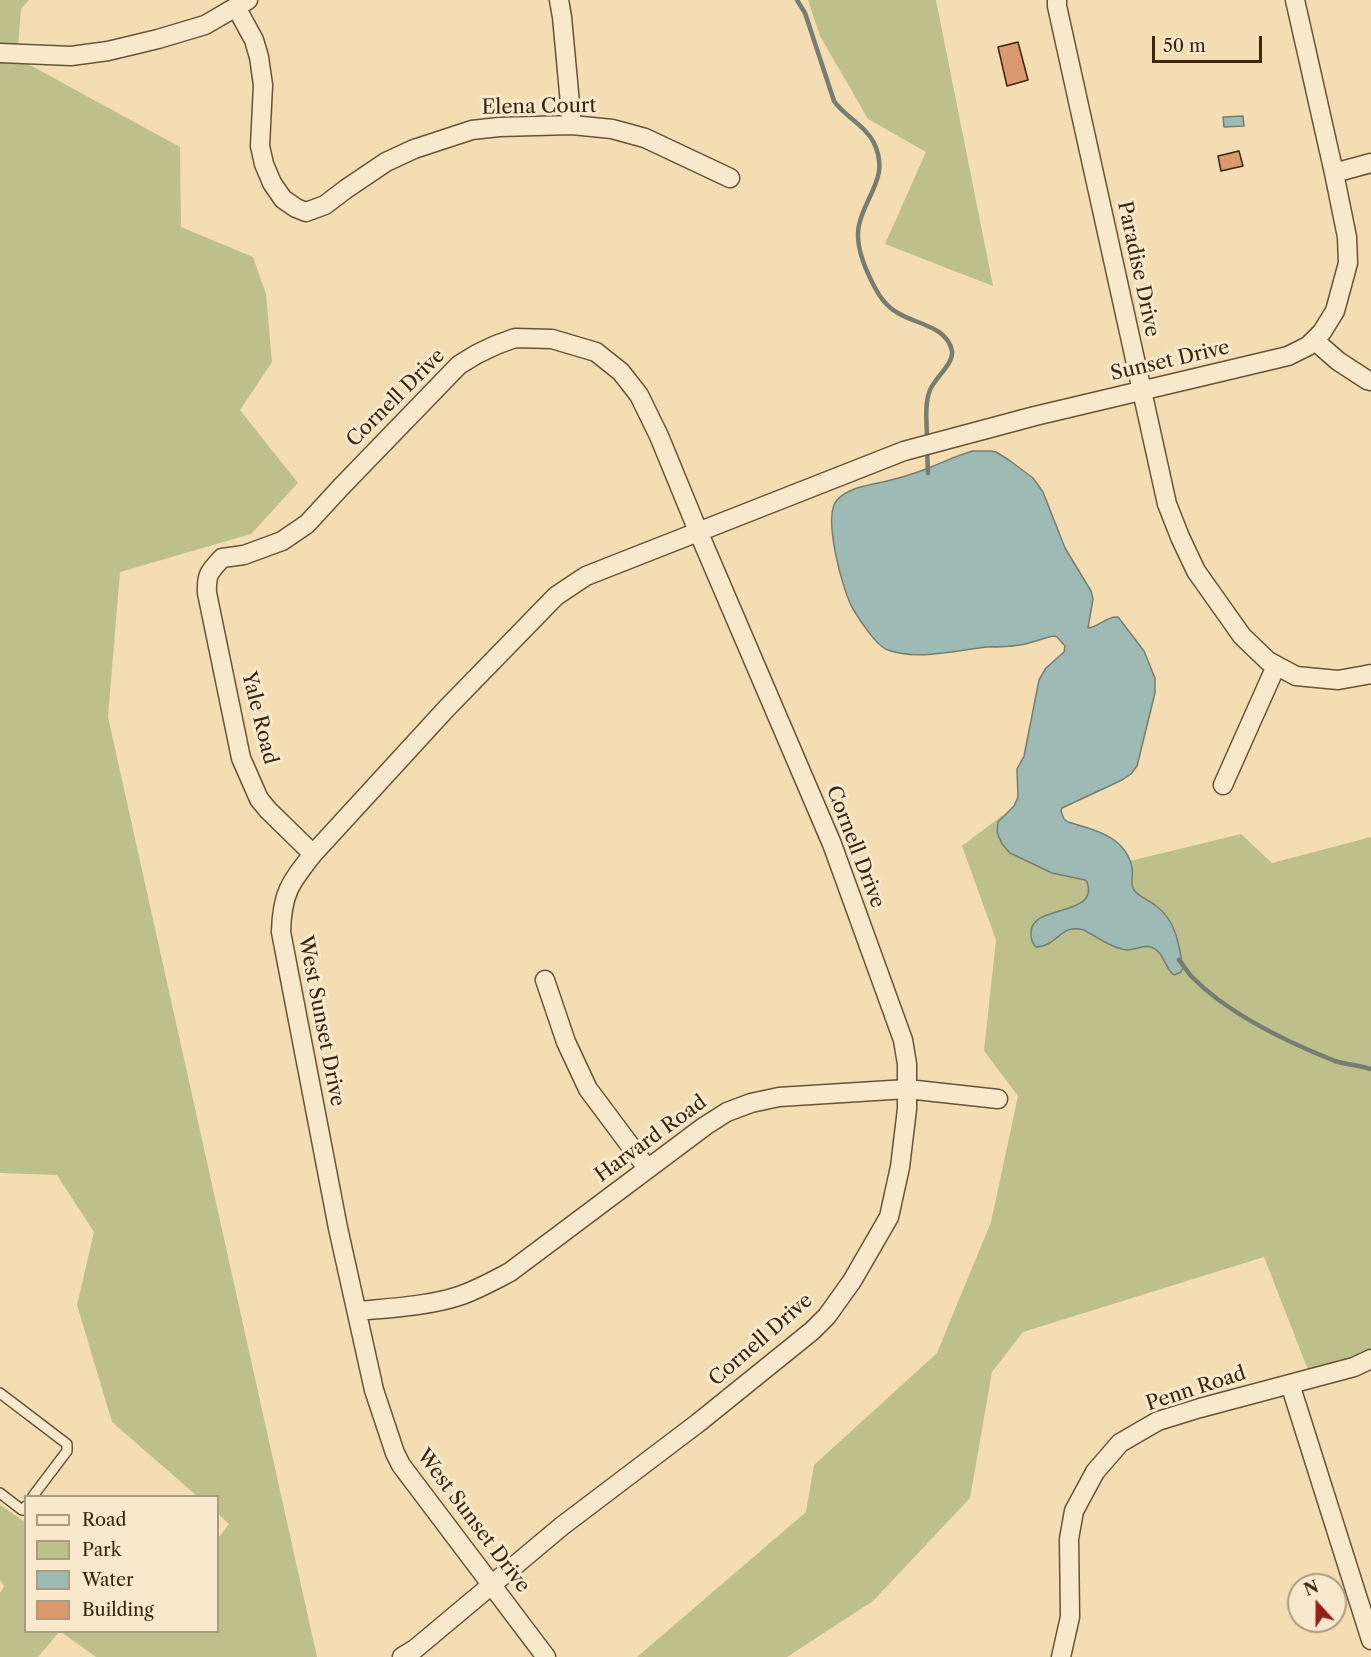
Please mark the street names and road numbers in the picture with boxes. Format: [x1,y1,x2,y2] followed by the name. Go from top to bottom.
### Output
[481,94,597,120] street label: Elena Court
[1112,199,1164,339] street label: Paradise Drive
[1108,336,1232,386] street label: Sunset Drive
[342,344,450,452] street label: Cornell Drive
[236,669,282,767] street label: Yale Road
[821,782,889,912] street label: Cornell Drive
[293,934,349,1108] street label: West Sunset Drive
[591,1091,711,1187] street label: Harvard Road
[704,1289,818,1391] street label: Cornell Drive
[1143,1362,1249,1416] street label: Penn Road
[411,1445,535,1597] street label: West Sunset Drive

